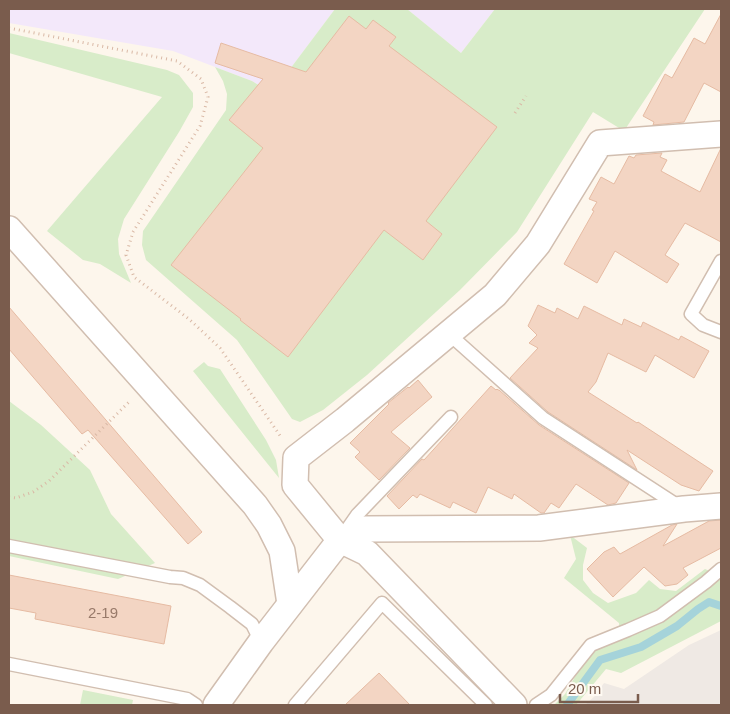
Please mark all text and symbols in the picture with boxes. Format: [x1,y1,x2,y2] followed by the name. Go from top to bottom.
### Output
[88,604,118,621] house number: 2-19
[560,672,638,704] scale bar
[568,680,601,697] text: 20 m

